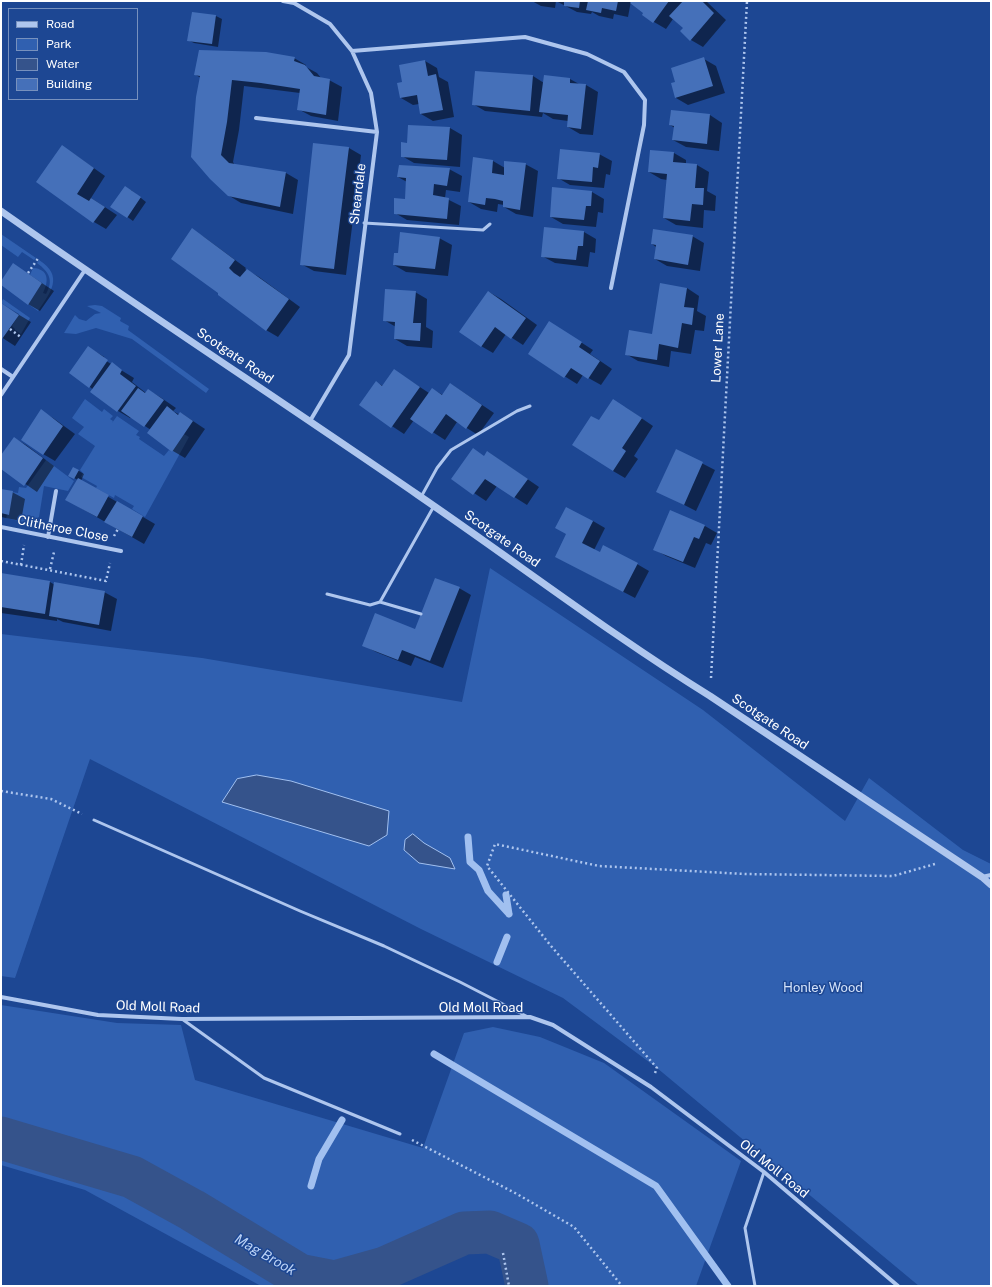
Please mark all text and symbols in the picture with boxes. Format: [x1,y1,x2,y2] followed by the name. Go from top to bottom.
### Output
[8,8,138,100] legend
[46,17,74,31] text: Road
[46,37,72,51] text: Park
[46,57,79,71] text: Water
[46,77,92,91] text: Building
[347,162,369,226] street label: Sheardale
[708,313,728,383] street label: Lower Lane
[194,325,276,387] street label: Scotgate Road
[461,507,543,571] street label: Scotgate Road
[16,513,110,545] street label: Clitheroe Close
[729,691,811,753] street label: Scotgate Road
[783,980,863,996] park label: Honley Wood
[116,998,200,1016] street label: Old Moll Road
[439,1000,523,1016] street label: Old Moll Road
[736,1136,812,1202] street label: Old Moll Road
[231,1231,299,1279] water label: Mag Brook

